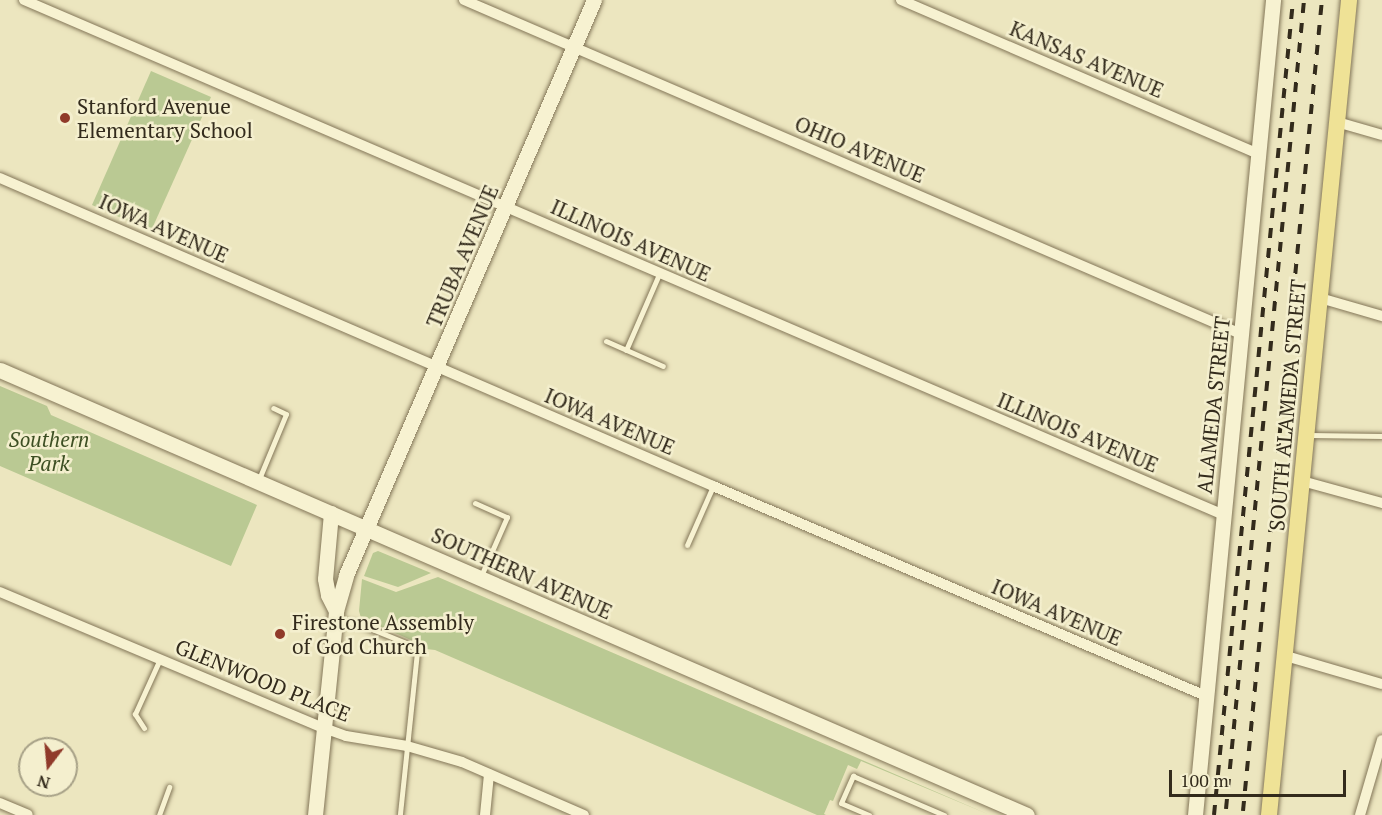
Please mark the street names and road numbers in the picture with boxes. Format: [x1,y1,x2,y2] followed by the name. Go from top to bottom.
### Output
[1006,15,1168,103] street label: KANSAS AVENUE
[791,110,929,188] street label: OHIO AVENUE
[420,181,504,331] street label: TRUBA AVENUE
[95,188,233,268] street label: IOWA AVENUE
[547,193,715,287] street label: ILLINOIS AVENUE
[1263,278,1311,532] street label: SOUTH ALAMEDA STREET
[1191,315,1235,495] street label: ALAMEDA STREET
[541,382,679,460] street label: IOWA AVENUE
[993,387,1163,477] street label: ILLINOIS AVENUE
[427,522,617,624] street label: SOUTHERN AVENUE
[988,573,1126,651] street label: IOWA AVENUE
[172,633,354,727] street label: GLENWOOD PLACE

